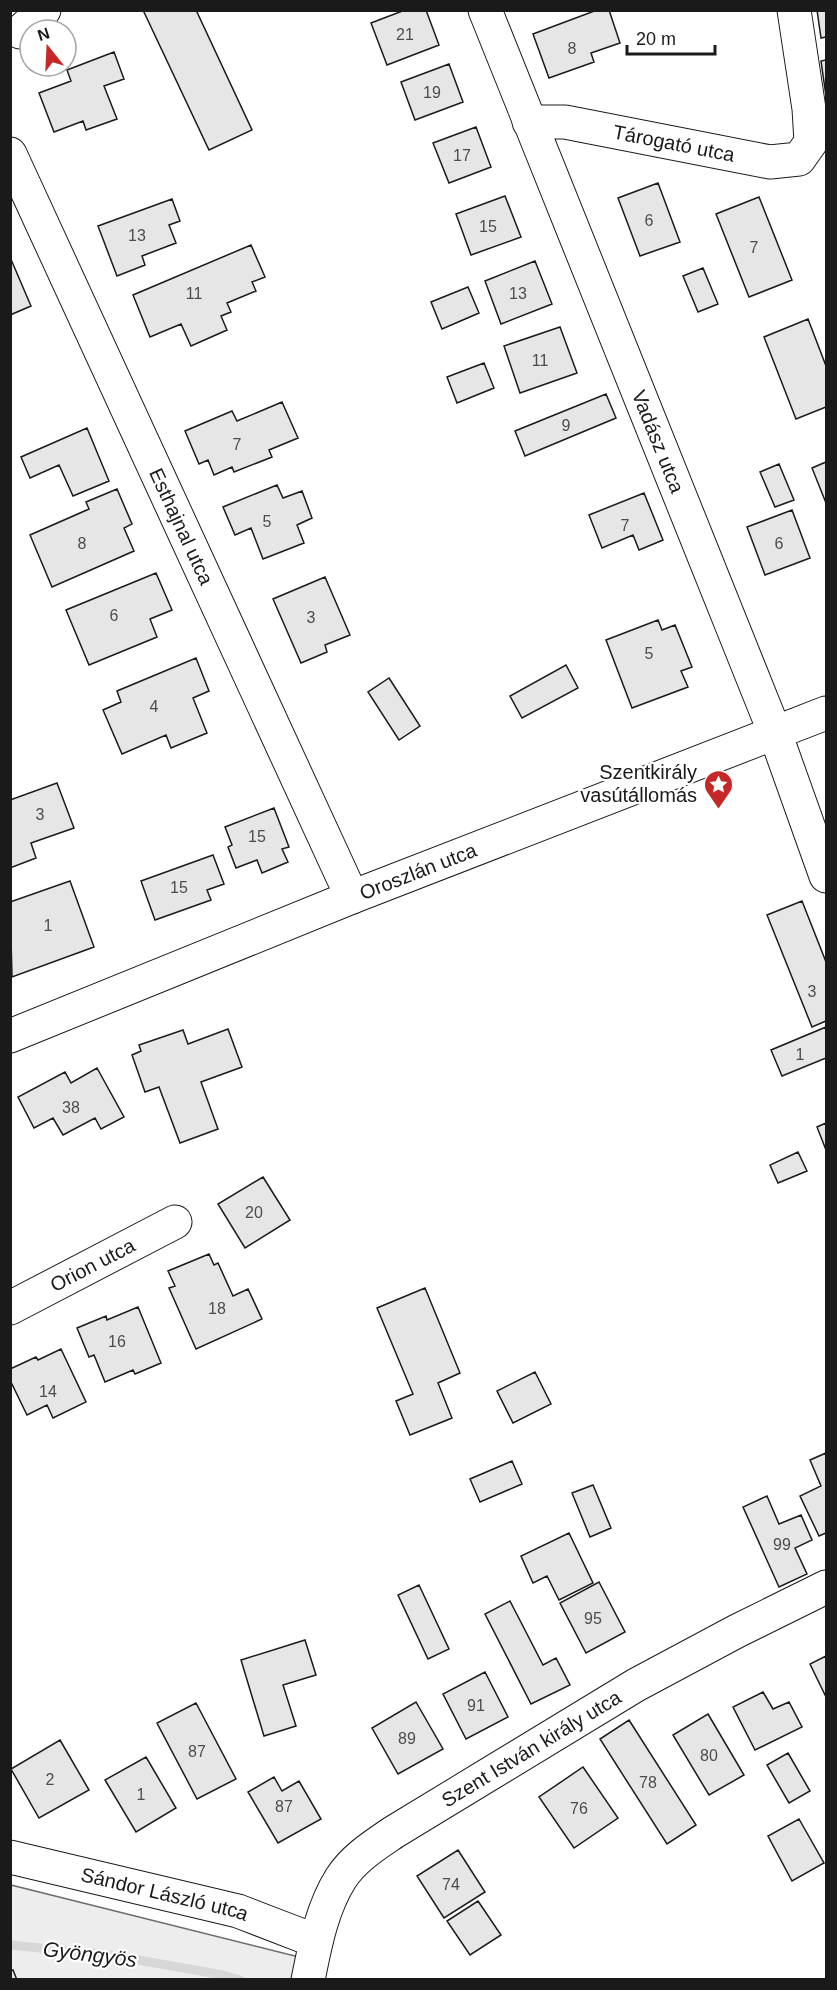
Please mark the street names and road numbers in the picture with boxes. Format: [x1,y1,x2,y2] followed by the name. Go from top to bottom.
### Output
[611,121,737,166] street label: Tárogató utca
[628,387,689,497] street label: Vadász utca
[145,465,218,589] street label: Esthajnal utca
[357,838,480,904] street label: Oroszlán utca
[46,1234,139,1296] street label: Orion utca
[438,1685,626,1811] street label: Szent István király utca
[79,1863,252,1925] street label: Sándor László utca

